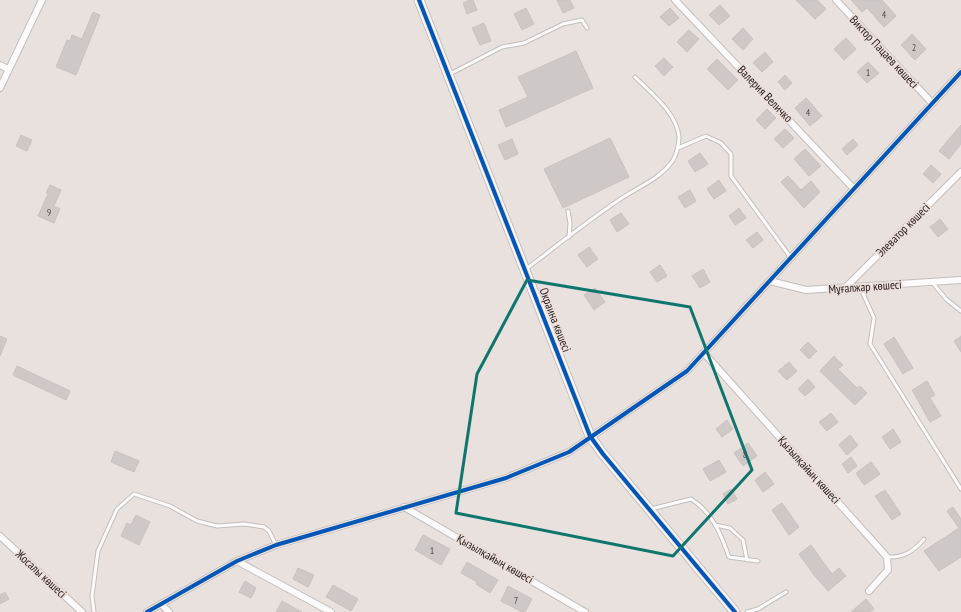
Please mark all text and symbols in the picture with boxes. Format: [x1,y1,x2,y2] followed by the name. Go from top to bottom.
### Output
[882,8,887,21] house number: 4
[847,12,922,91] street label: Виктор Пацаев көшесі
[912,41,916,54] house number: 2
[735,62,796,125] street label: Валерия Величко
[866,66,870,79] house number: 1
[806,106,811,119] house number: 4
[873,200,933,260] street label: Элеватор көшесі
[47,206,51,219] house number: 9
[828,276,902,297] street label: Мұғалжар көшесі
[536,286,575,354] street label: Окраина көшесі
[775,433,844,507] street label: Қызылқайың көшесі
[743,448,747,461] house number: 8
[454,531,536,587] street label: Қызылқайың көшесі
[430,544,434,557] house number: 1
[12,546,70,601] street label: Жосалы көшесі
[514,594,518,607] house number: 7

